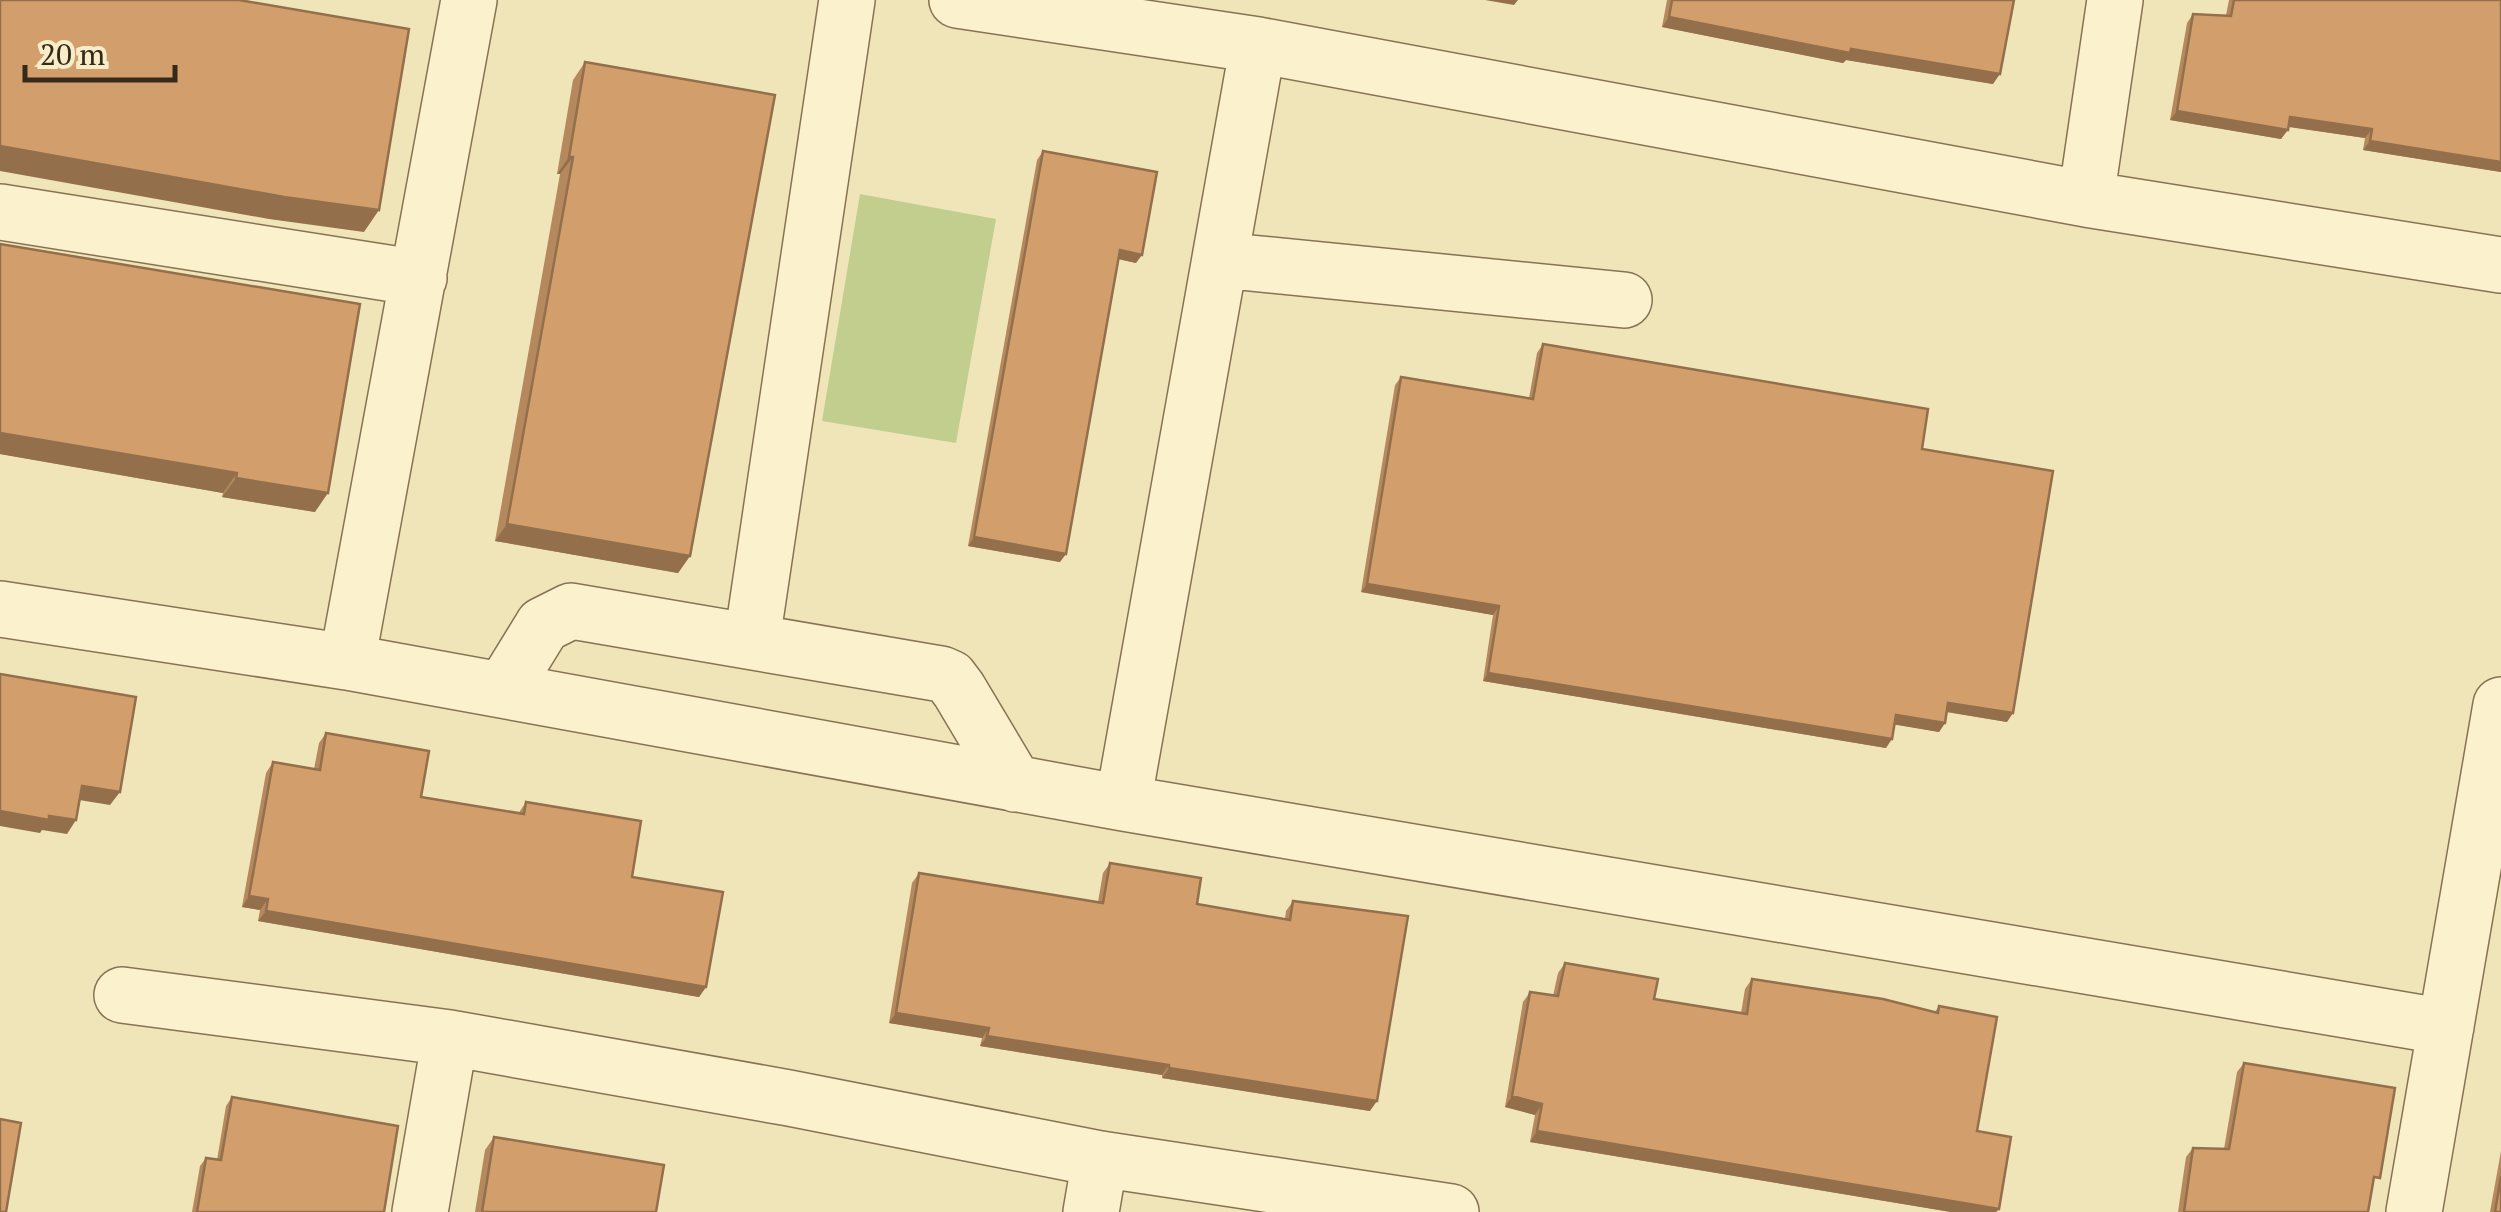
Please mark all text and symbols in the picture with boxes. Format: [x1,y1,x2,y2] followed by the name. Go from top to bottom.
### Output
[25,20,175,82] scale bar
[40,34,105,74] text: 20 m

